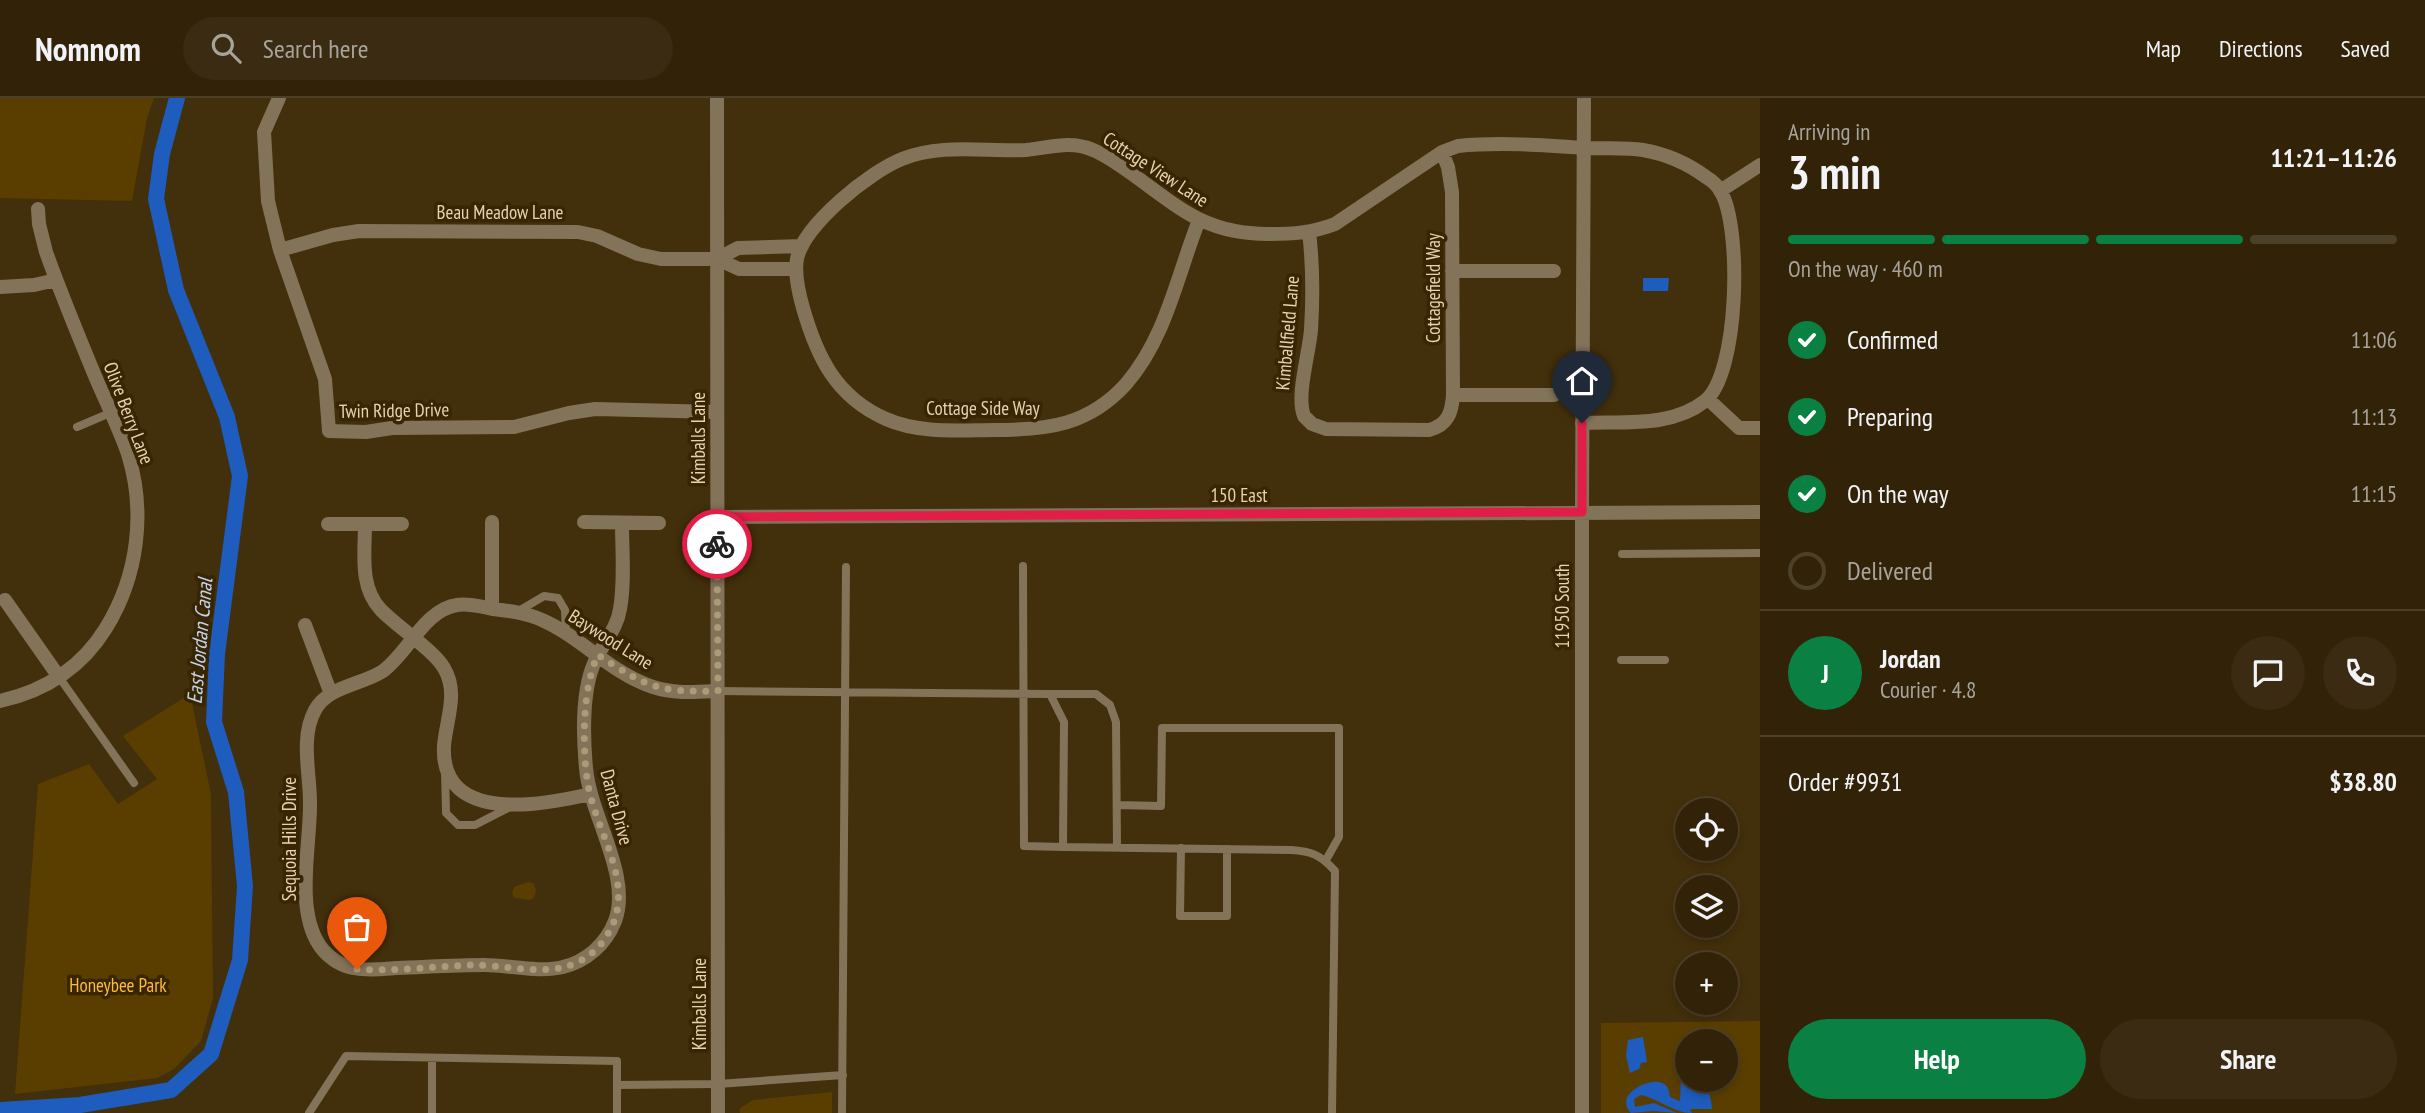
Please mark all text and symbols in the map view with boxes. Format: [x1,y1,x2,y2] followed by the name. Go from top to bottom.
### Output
[183,17,673,80] search box
[35,27,141,70] text: Nomnom
[207,29,245,67] icon: search
[263,32,368,65] text: Search here
[2146,33,2181,64] text: Map
[2219,33,2303,64] text: Directions
[2341,33,2390,64] text: Saved
[1788,117,1870,146] text: Arriving in
[1099,126,1213,212] street label: Cottage View Lane
[2270,141,2397,174] text: 11:21–11:26
[1788,142,1881,202] text: 3 min
[437,200,564,224] street label: Beau Meadow Lane
[1421,232,1445,343] street label: Cottagefield Way
[1788,254,1943,283] text: On the way · 460 m
[1270,275,1304,391] street label: Kimballfield Lane
[1788,321,1826,359] icon: check
[1847,323,1938,356] text: Confirmed
[2351,325,2397,354] text: 11:06
[1552,351,1612,423] pin
[99,359,160,468] street label: Olive Berry Lane
[1563,362,1601,400] icon: home
[686,392,710,484] street label: Kimballs Lane
[926,396,1041,420] street label: Cottage Side Way
[339,397,450,423] street label: Twin Ridge Drive
[1788,398,1826,436] icon: check
[1847,400,1933,433] text: Preparing
[2351,402,2397,431] text: 11:13
[1788,475,1826,513] icon: check
[1847,477,1949,510] text: On the way
[2351,479,2397,508] text: 11:15
[1210,483,1268,507] street label: 150 East
[682,509,752,579] courier
[698,525,736,563] icon: bike
[1847,554,1933,587] text: Delivered
[1550,564,1574,648] street label: 11950 South
[181,575,219,705] water label: East Jordan Canal
[564,604,658,674] street label: Baywood Lane
[2231,636,2305,710] button: chat
[2323,636,2397,710] button: phone
[1880,642,1941,675] text: Jordan
[1821,657,1829,690] text: J
[1880,675,1976,704] text: Courier · 4.8
[1788,765,1903,798] text: Order #9931
[2329,765,2397,798] text: $38.80
[595,767,639,848] street label: Danta Drive
[277,777,301,901] street label: Sequoia Hills Drive
[1675,798,1738,1092] map controls
[1675,798,1738,861] button: locate
[1675,875,1738,938] button: layers
[327,897,387,969] pin
[338,908,376,946] icon: bag
[1675,952,1738,1015] button: +
[687,958,711,1050] street label: Kimballs Lane
[69,973,167,997] park label: Honeybee Park
[1788,1019,2086,1099] button: Help
[2100,1019,2397,1099] button: Share
[1675,1029,1738,1092] button: −

